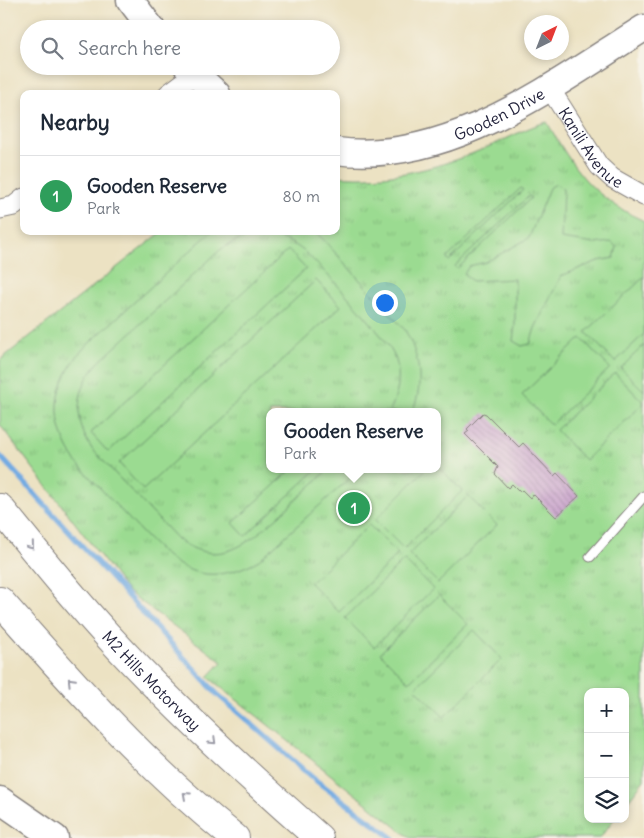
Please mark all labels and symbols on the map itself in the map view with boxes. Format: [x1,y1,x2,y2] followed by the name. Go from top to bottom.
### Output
[524,15,569,60] north arrow
[451,83,548,145] street label: Gooden Drive
[554,103,627,192] street label: Kanili Avenue
[372,290,398,316] your location
[338,489,370,527] pin: 1
[25,540,33,549] one-way arrow
[98,627,205,735] street label: M2 Hills Motorway
[68,677,77,686] one-way arrow
[208,735,217,744] one-way arrow
[183,792,192,801] one-way arrow

